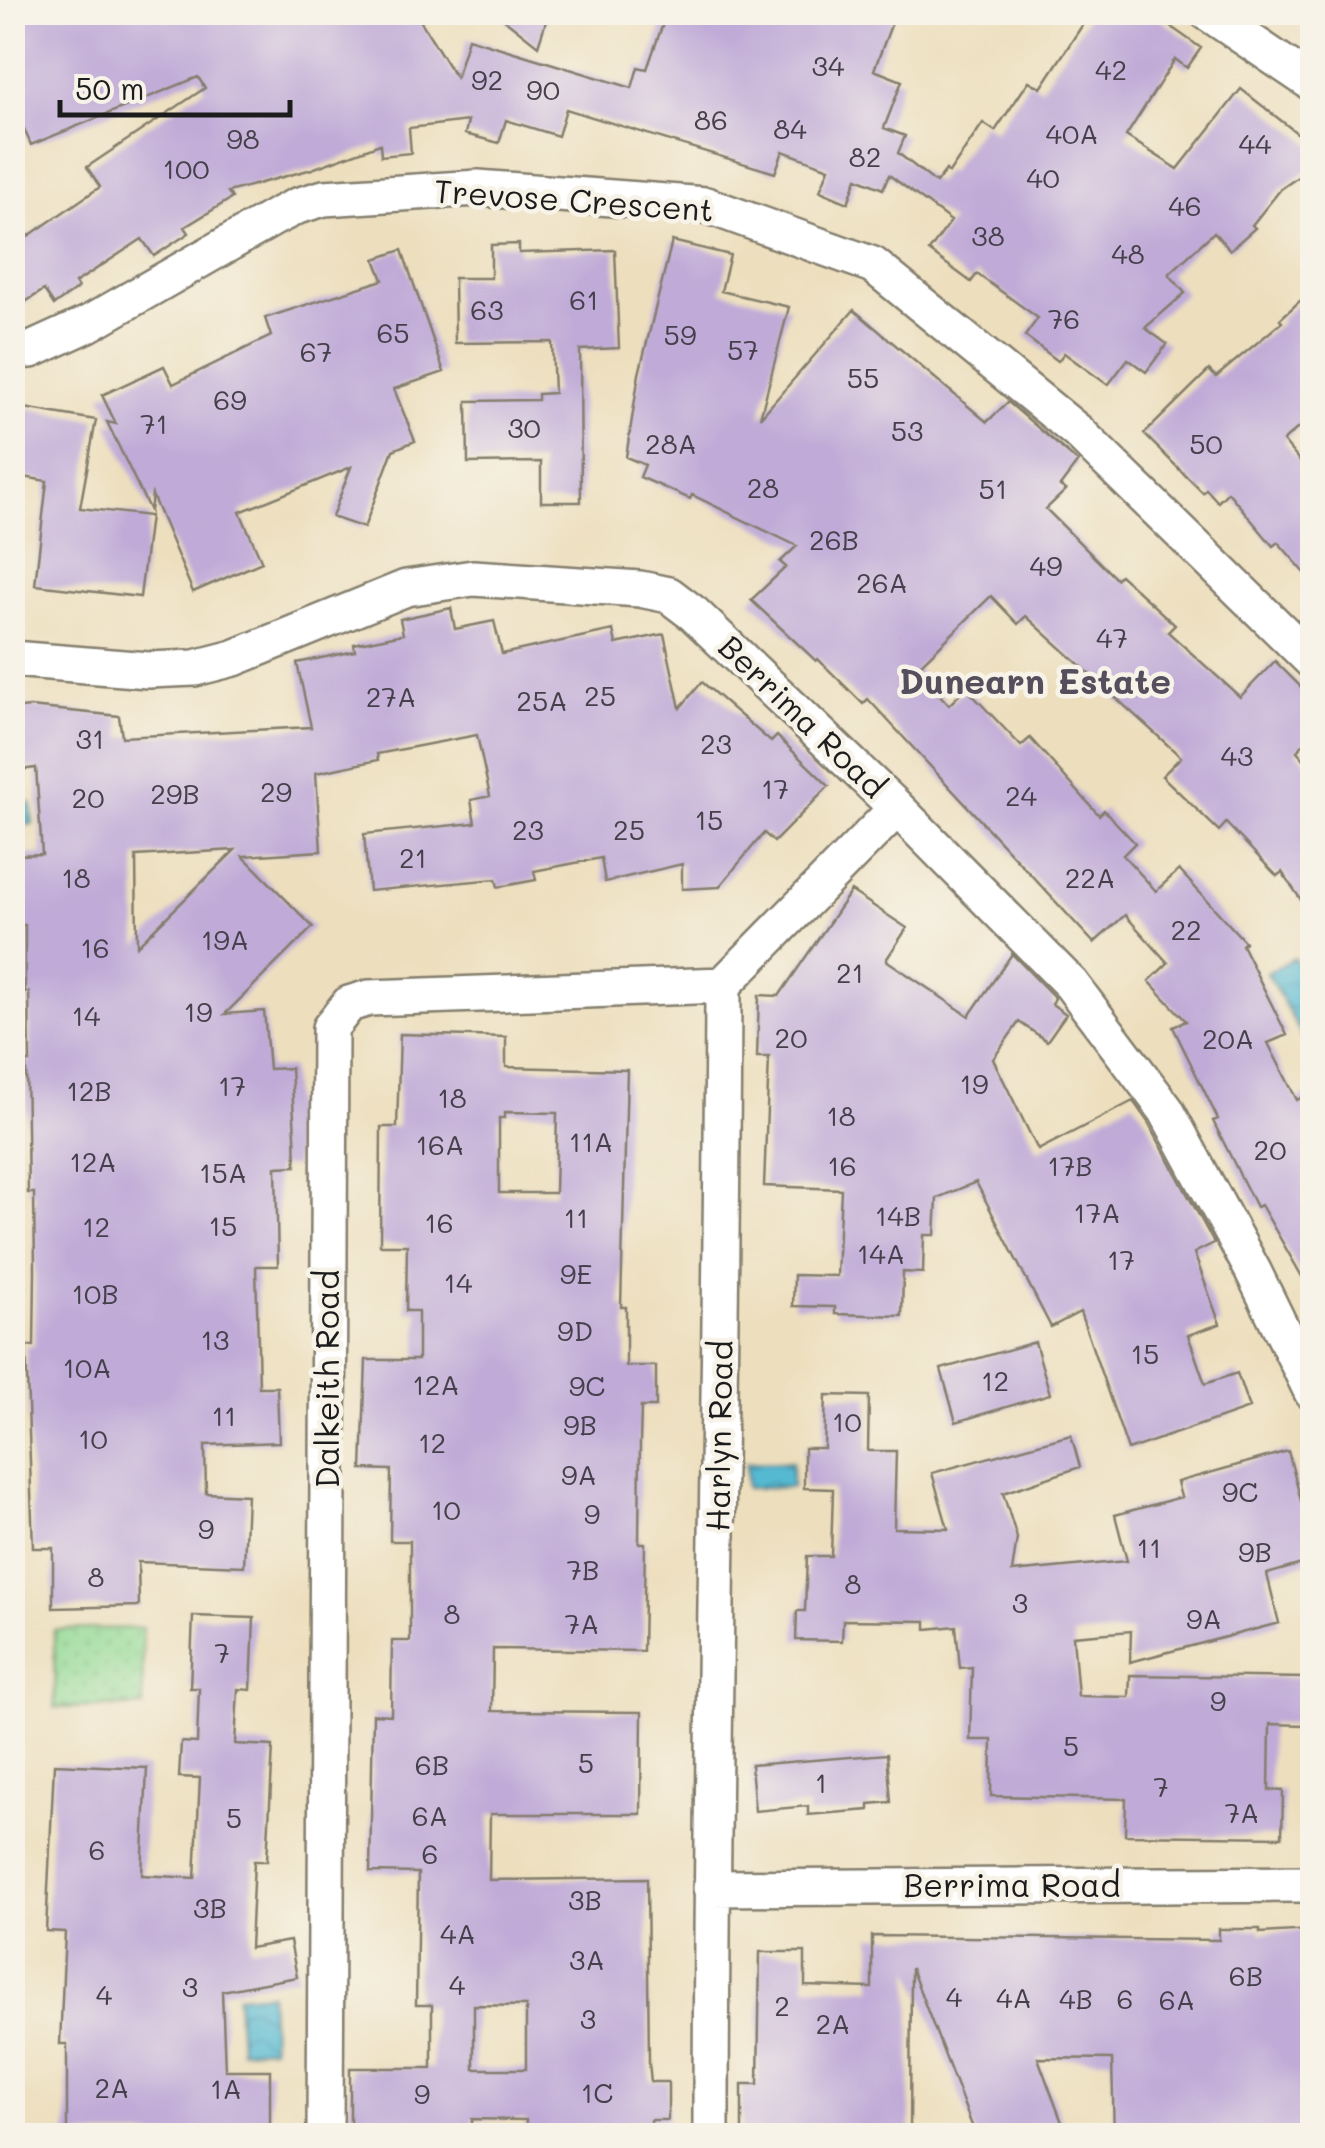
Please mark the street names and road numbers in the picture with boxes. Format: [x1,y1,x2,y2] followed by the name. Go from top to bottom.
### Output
[433,168,715,230] street label: Trevose Crescent
[711,625,896,806] street label: Berrima Road
[305,1270,347,1488] street label: Dalkeith Road
[695,1340,742,1532] street label: Harlyn Road
[904,1863,1121,1905] street label: Berrima Road

